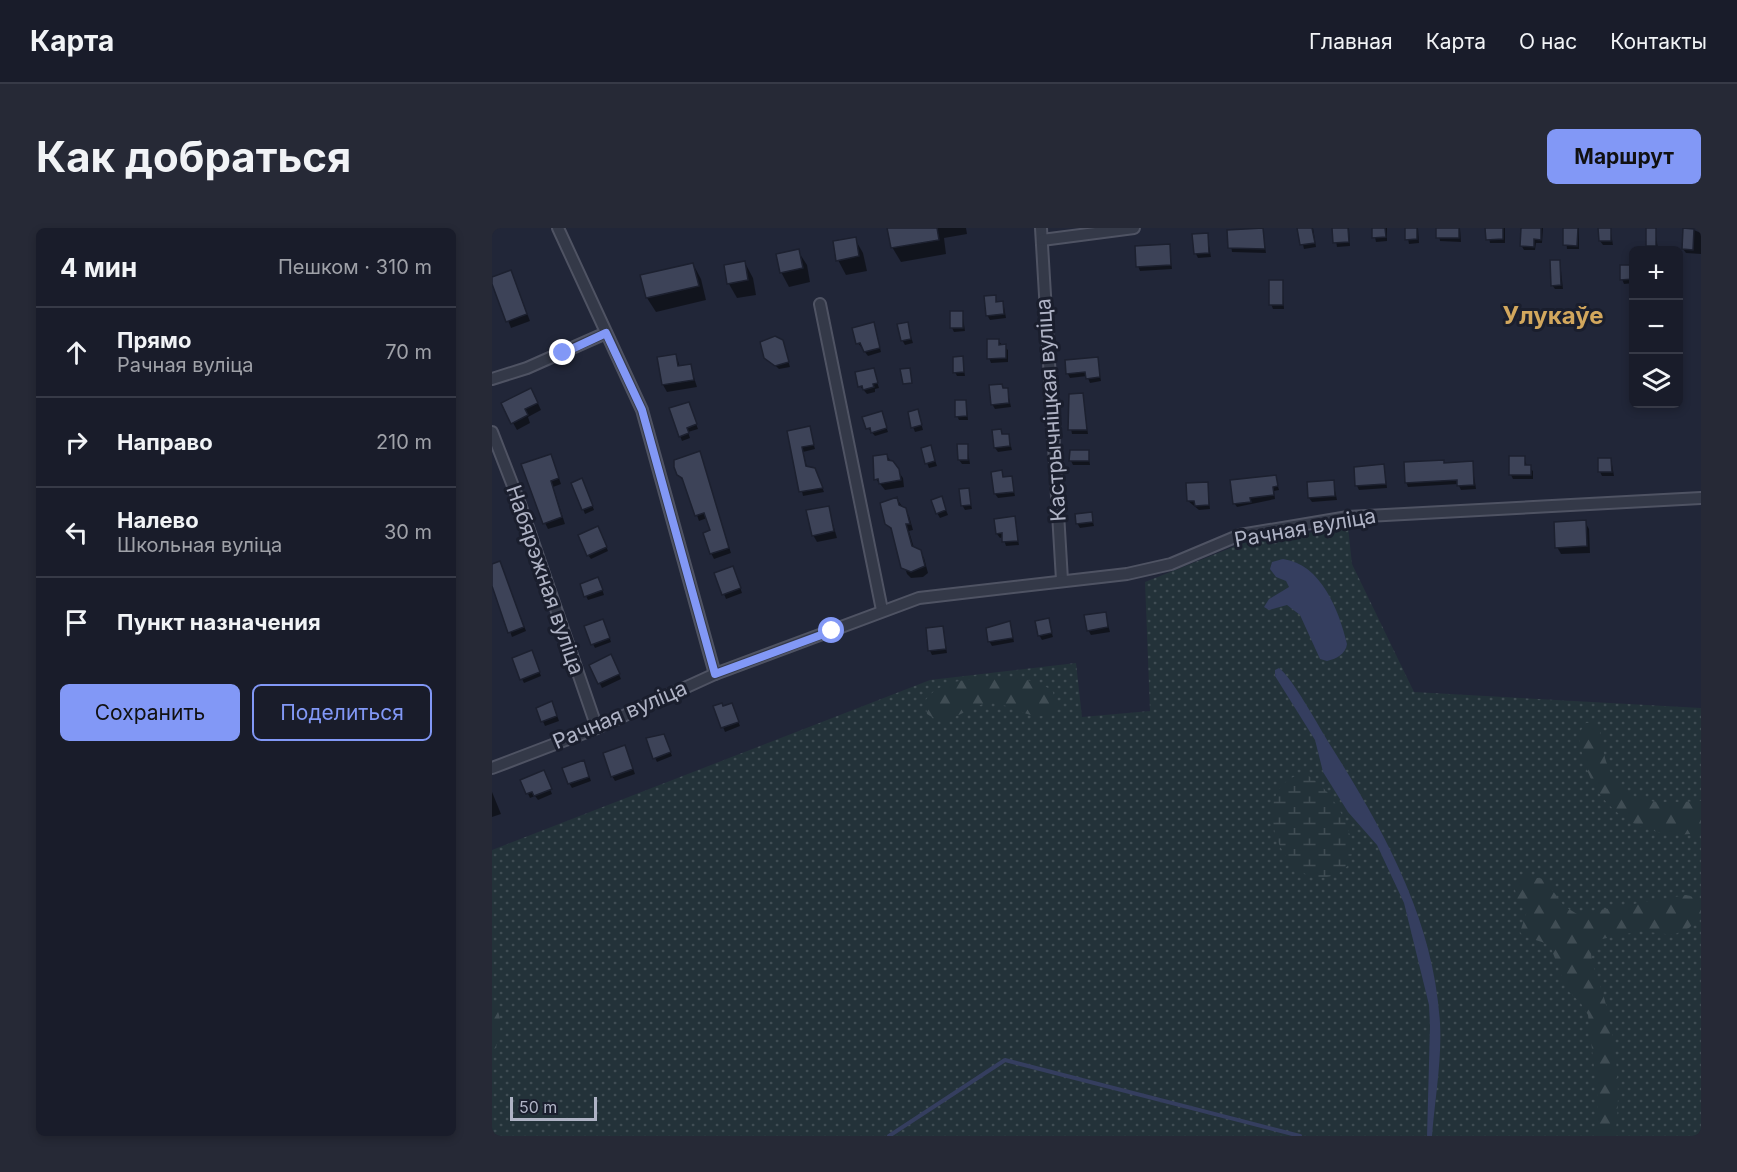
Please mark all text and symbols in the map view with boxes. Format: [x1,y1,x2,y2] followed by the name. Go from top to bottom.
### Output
[30,24,114,58] text: Карта
[1309,29,1393,54] text: Главная
[1426,29,1486,54] text: Карта
[1519,29,1577,54] text: О нас
[1610,29,1707,54] text: Контакты
[1547,129,1701,184] button: Маршрут
[36,131,351,182] text: Как добраться
[1629,246,1683,408] map controls
[1629,246,1683,300] button: +
[60,252,137,283] text: 4 мин
[278,255,432,279] text: Пешком · 310 m
[1030,298,1071,522] street label: Кастрычніцкая вуліца
[1629,300,1683,354] button: −
[1502,301,1604,330] district label: Улукаўе
[117,327,191,353] text: Прямо
[60,336,93,369] icon: ahead
[549,339,575,365] route end
[385,340,432,364] text: 70 m
[117,353,253,377] text: Рачная вуліца
[1629,354,1683,408] button: layers
[60,426,93,459] icon: right
[117,429,213,455] text: Направо
[376,430,432,454] text: 210 m
[501,482,590,678] street label: Набярэжная вуліца
[1232,503,1378,552] street label: Рачная вуліца
[117,507,199,533] text: Налево
[60,516,93,549] icon: left
[384,520,432,544] text: 30 m
[117,533,282,557] text: Школьная вуліца
[60,606,93,639] icon: arrive
[117,609,321,635] text: Пункт назначения
[818,617,844,643] route start
[549,675,691,754] street label: Рачная вуліца
[60,684,240,741] button: Сохранить
[252,684,432,741] button: Поделиться
[510,1094,597,1122] scale bar
[519,1097,557,1117] text: 50 m

